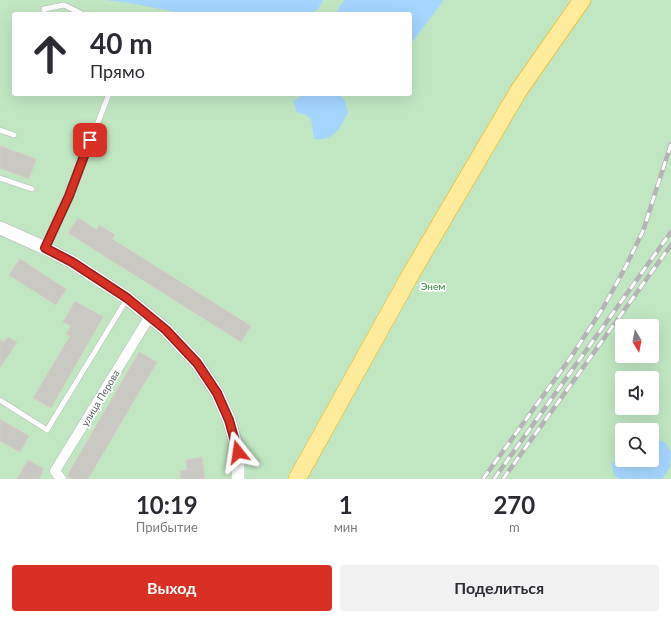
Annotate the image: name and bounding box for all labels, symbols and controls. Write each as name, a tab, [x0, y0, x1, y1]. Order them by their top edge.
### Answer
text: 40 m	[90, 26, 153, 60]
icon: ahead	[24, 28, 76, 80]
text: Прямо	[90, 60, 145, 82]
pin	[73, 123, 107, 157]
icon: arrive	[79, 129, 101, 151]
park label: Энем	[421, 280, 445, 292]
north arrow	[615, 319, 659, 363]
map controls	[615, 319, 659, 467]
street label: улица Перова	[78, 368, 122, 428]
button: sound	[615, 371, 659, 415]
button: search	[615, 423, 659, 467]
position arrow	[217, 431, 259, 473]
text: 10:19	[136, 490, 198, 519]
text: 1	[339, 490, 353, 519]
text: 270	[493, 490, 535, 519]
text: Прибытие	[136, 519, 198, 535]
text: мин	[334, 519, 358, 535]
text: m	[509, 519, 520, 535]
button: Выход	[12, 565, 332, 611]
button: Поделиться	[340, 565, 659, 611]

